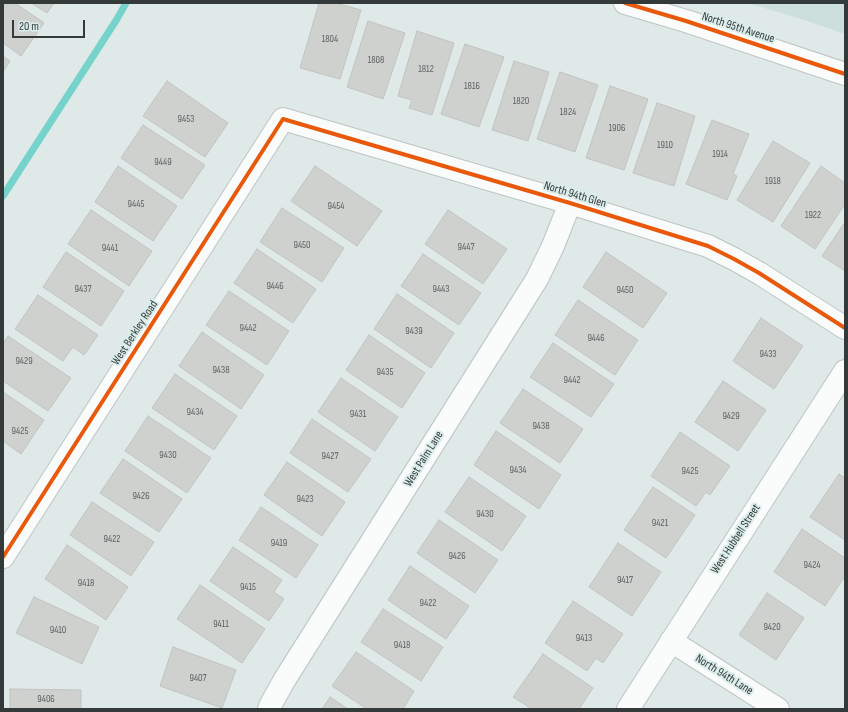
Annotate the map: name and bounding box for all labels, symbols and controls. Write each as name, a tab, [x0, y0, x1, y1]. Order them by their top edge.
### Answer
street label: North 95th Avenue	[700, 9, 776, 47]
scale bar	[14, 12, 87, 38]
text: 20 m	[19, 19, 39, 34]
house number: 1804	[322, 33, 338, 45]
house number: 1808	[368, 54, 384, 66]
house number: 1812	[418, 63, 434, 75]
house number: 1816	[464, 80, 480, 92]
house number: 1820	[513, 95, 529, 107]
house number: 1824	[560, 106, 576, 118]
house number: 9453	[178, 113, 194, 125]
house number: 1906	[609, 122, 625, 134]
house number: 1910	[657, 139, 673, 151]
house number: 1914	[712, 148, 728, 160]
house number: 9449	[154, 156, 172, 168]
house number: 1918	[765, 175, 781, 187]
street label: North 94th Glen	[542, 179, 608, 211]
house number: 9445	[128, 198, 144, 210]
house number: 9454	[328, 200, 344, 212]
house number: 1922	[805, 209, 821, 221]
house number: 9450	[293, 239, 311, 251]
house number: 9447	[458, 241, 474, 253]
house number: 9441	[102, 242, 118, 254]
house number: 9446	[266, 280, 284, 292]
house number: 9437	[75, 283, 91, 295]
house number: 9443	[432, 283, 450, 295]
house number: 9450	[616, 284, 634, 296]
street label: West Berkley Road	[109, 298, 161, 368]
house number: 9442	[240, 322, 256, 334]
house number: 9439	[405, 325, 423, 337]
house number: 9446	[587, 332, 605, 344]
house number: 9433	[759, 348, 777, 360]
house number: 9429	[15, 355, 33, 367]
house number: 9438	[212, 364, 230, 376]
house number: 9435	[377, 366, 393, 378]
house number: 9442	[564, 374, 580, 386]
house number: 9434	[186, 406, 204, 418]
house number: 9431	[350, 408, 366, 420]
house number: 9429	[722, 410, 740, 422]
house number: 9438	[532, 420, 550, 432]
house number: 9425	[12, 425, 28, 437]
street label: West Palm Lane	[401, 429, 447, 489]
house number: 9430	[159, 449, 177, 461]
house number: 9427	[322, 450, 338, 462]
house number: 9434	[509, 464, 527, 476]
house number: 9425	[682, 465, 698, 477]
house number: 9426	[132, 490, 150, 502]
house number: 9423	[297, 493, 313, 505]
street label: West Hubbell Street	[708, 502, 764, 576]
house number: 9430	[476, 508, 494, 520]
house number: 9421	[652, 517, 668, 529]
house number: 9422	[104, 533, 120, 545]
house number: 9419	[271, 537, 287, 549]
house number: 9426	[448, 550, 466, 562]
house number: 9424	[804, 559, 820, 571]
house number: 9417	[617, 574, 633, 586]
house number: 9418	[78, 577, 94, 589]
house number: 9415	[240, 581, 256, 593]
house number: 9422	[420, 597, 436, 609]
house number: 9411	[213, 618, 229, 630]
house number: 9420	[763, 621, 781, 633]
house number: 9410	[50, 624, 66, 636]
house number: 9413	[576, 632, 592, 644]
house number: 9418	[394, 639, 410, 651]
street label: North 94th Lane	[692, 652, 756, 698]
house number: 9407	[189, 672, 207, 684]
house number: 9406	[37, 693, 55, 705]

